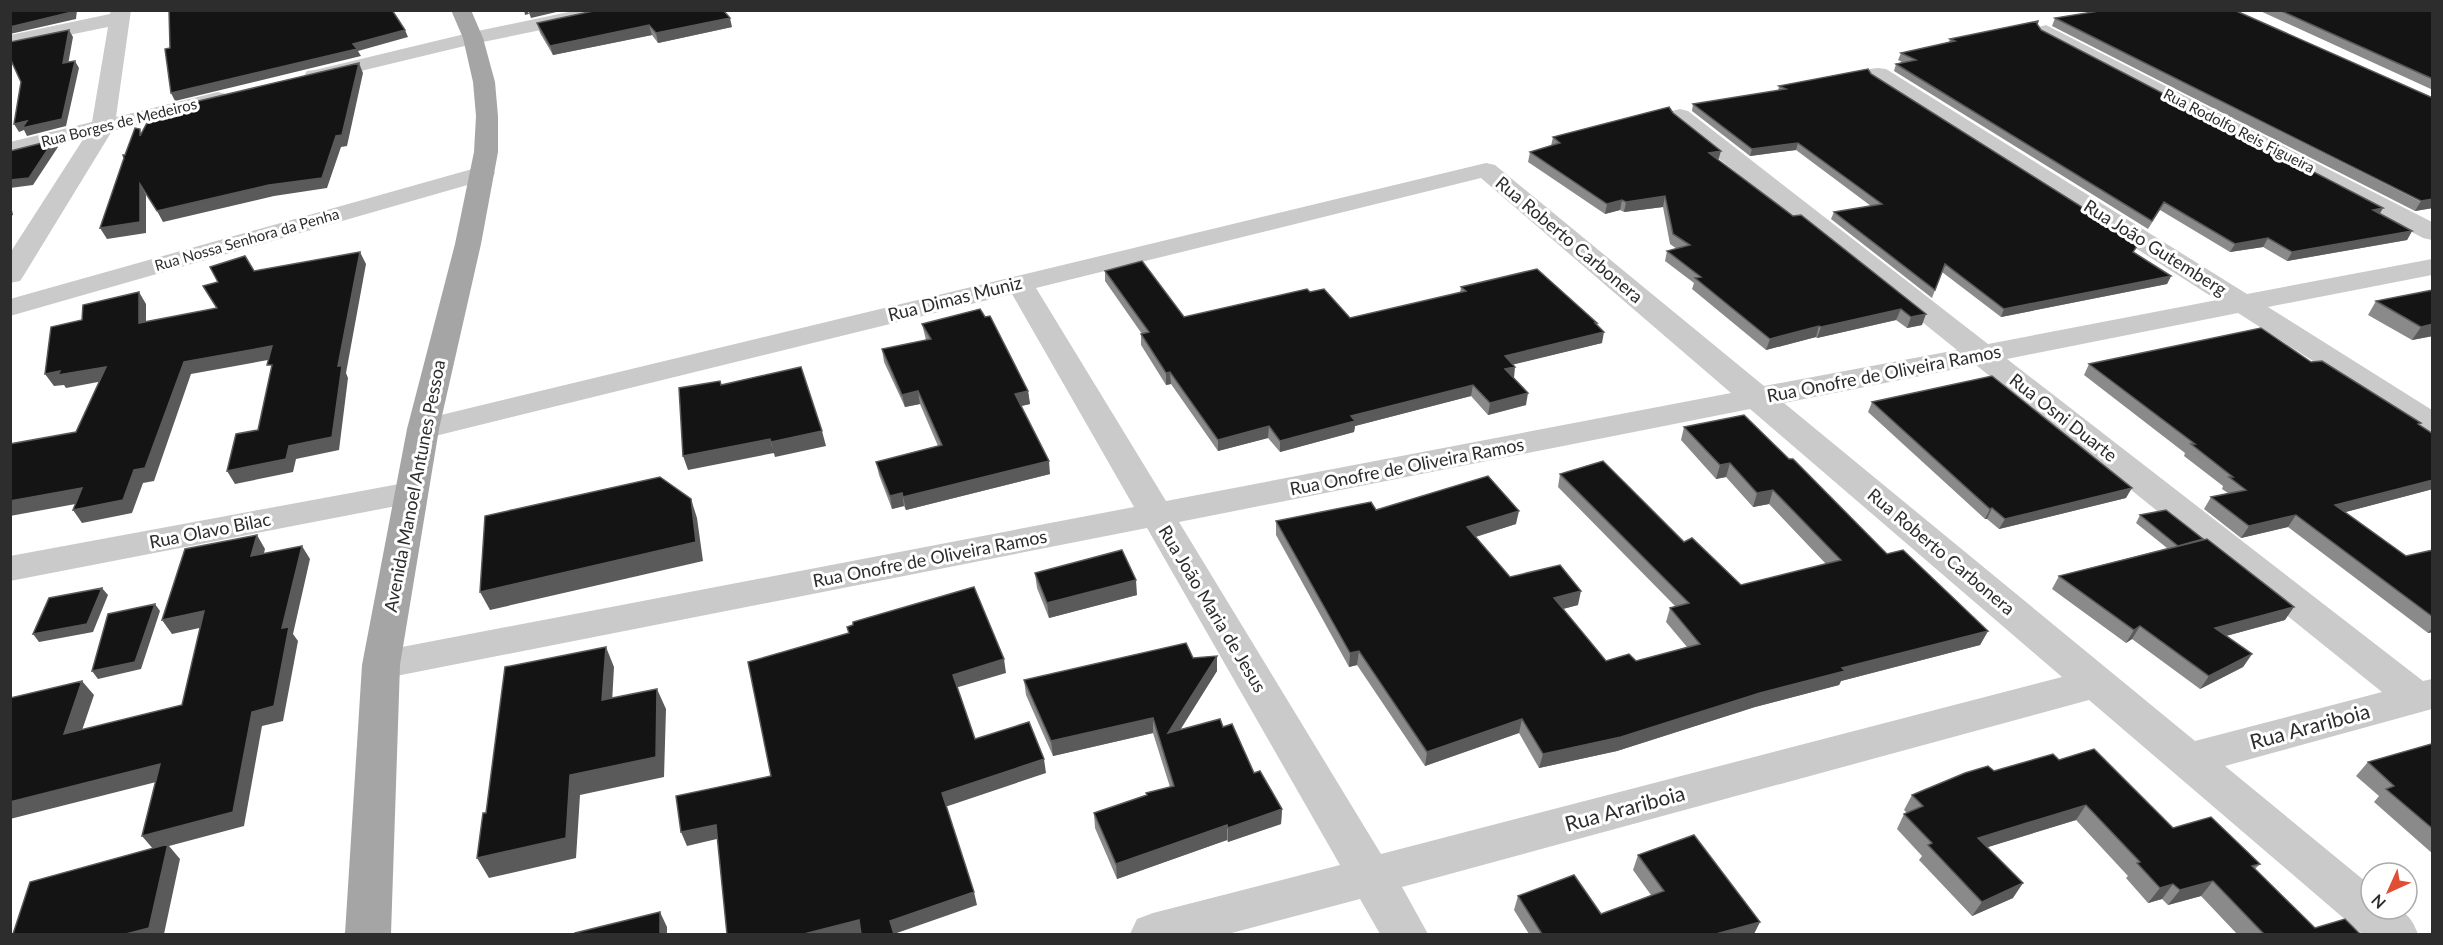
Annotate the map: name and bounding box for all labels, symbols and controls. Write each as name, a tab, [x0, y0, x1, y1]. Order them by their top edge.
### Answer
street label: Rua Rodolfo Reis Figueira	[2161, 84, 2318, 176]
street label: Rua Borges de Medeiros	[39, 94, 199, 150]
street label: Rua Roberto Carbonera	[1492, 171, 1648, 307]
street label: Rua João Gutemberg	[2080, 194, 2231, 300]
street label: Rua Nossa Senhora da Penha	[152, 204, 341, 274]
street label: Rua Dimas Muniz	[885, 271, 1024, 325]
street label: Rua Onofre de Oliveira Ramos	[1765, 339, 2003, 407]
street label: Avenida Manoel Antunes Pessoa	[379, 358, 449, 614]
street label: Rua Osni Duarte	[2005, 368, 2122, 466]
street label: Rua Onofre de Oliveira Ramos	[1288, 432, 1526, 500]
street label: Rua Roberto Carbonera	[1864, 483, 2020, 619]
street label: Rua Olavo Bilac	[147, 507, 273, 553]
street label: Rua João Maria de Jesus	[1154, 521, 1272, 696]
street label: Rua Onofre de Oliveira Ramos	[811, 524, 1049, 592]
street label: Rua Arariboia	[2247, 697, 2372, 754]
street label: Rua Arariboia	[1562, 779, 1687, 836]
north arrow	[2359, 861, 2419, 921]
text: N	[2367, 891, 2389, 913]

